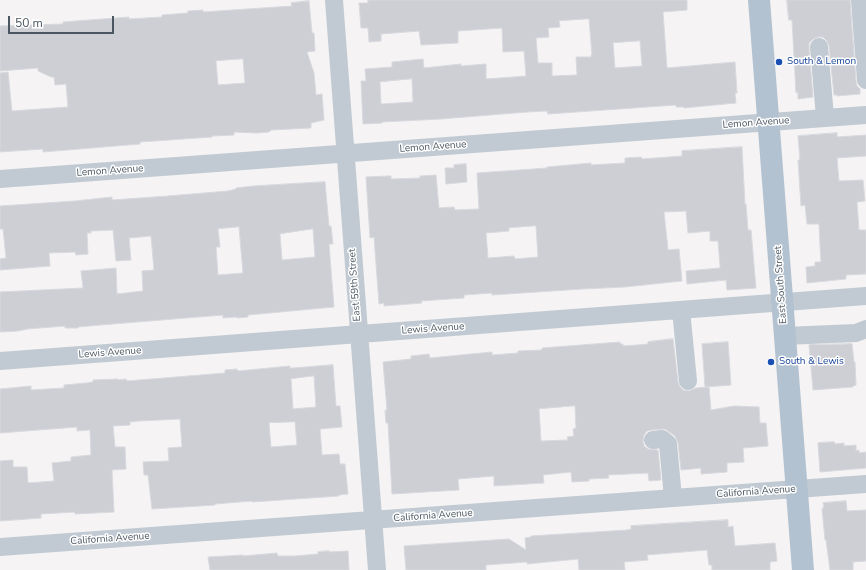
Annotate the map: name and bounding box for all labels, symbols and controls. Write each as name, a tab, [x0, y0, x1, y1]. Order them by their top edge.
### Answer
scale bar	[10, 8, 116, 34]
text: 50 m	[15, 15, 43, 31]
place label: South & Lemon	[787, 56, 856, 68]
marker: South & Lemon	[774, 57, 784, 67]
street label: Lemon Avenue	[722, 115, 790, 131]
street label: Lemon Avenue	[399, 139, 467, 155]
street label: Lemon Avenue	[76, 163, 144, 179]
street label: East South Street	[772, 246, 790, 324]
street label: East 59th Street	[346, 248, 364, 322]
street label: Lewis Avenue	[401, 321, 465, 337]
street label: Lewis Avenue	[78, 345, 142, 361]
place label: South & Lewis	[779, 356, 844, 368]
marker: South & Lewis	[766, 357, 776, 367]
street label: California Avenue	[716, 483, 796, 501]
street label: California Avenue	[393, 507, 473, 525]
street label: California Avenue	[70, 530, 150, 548]

